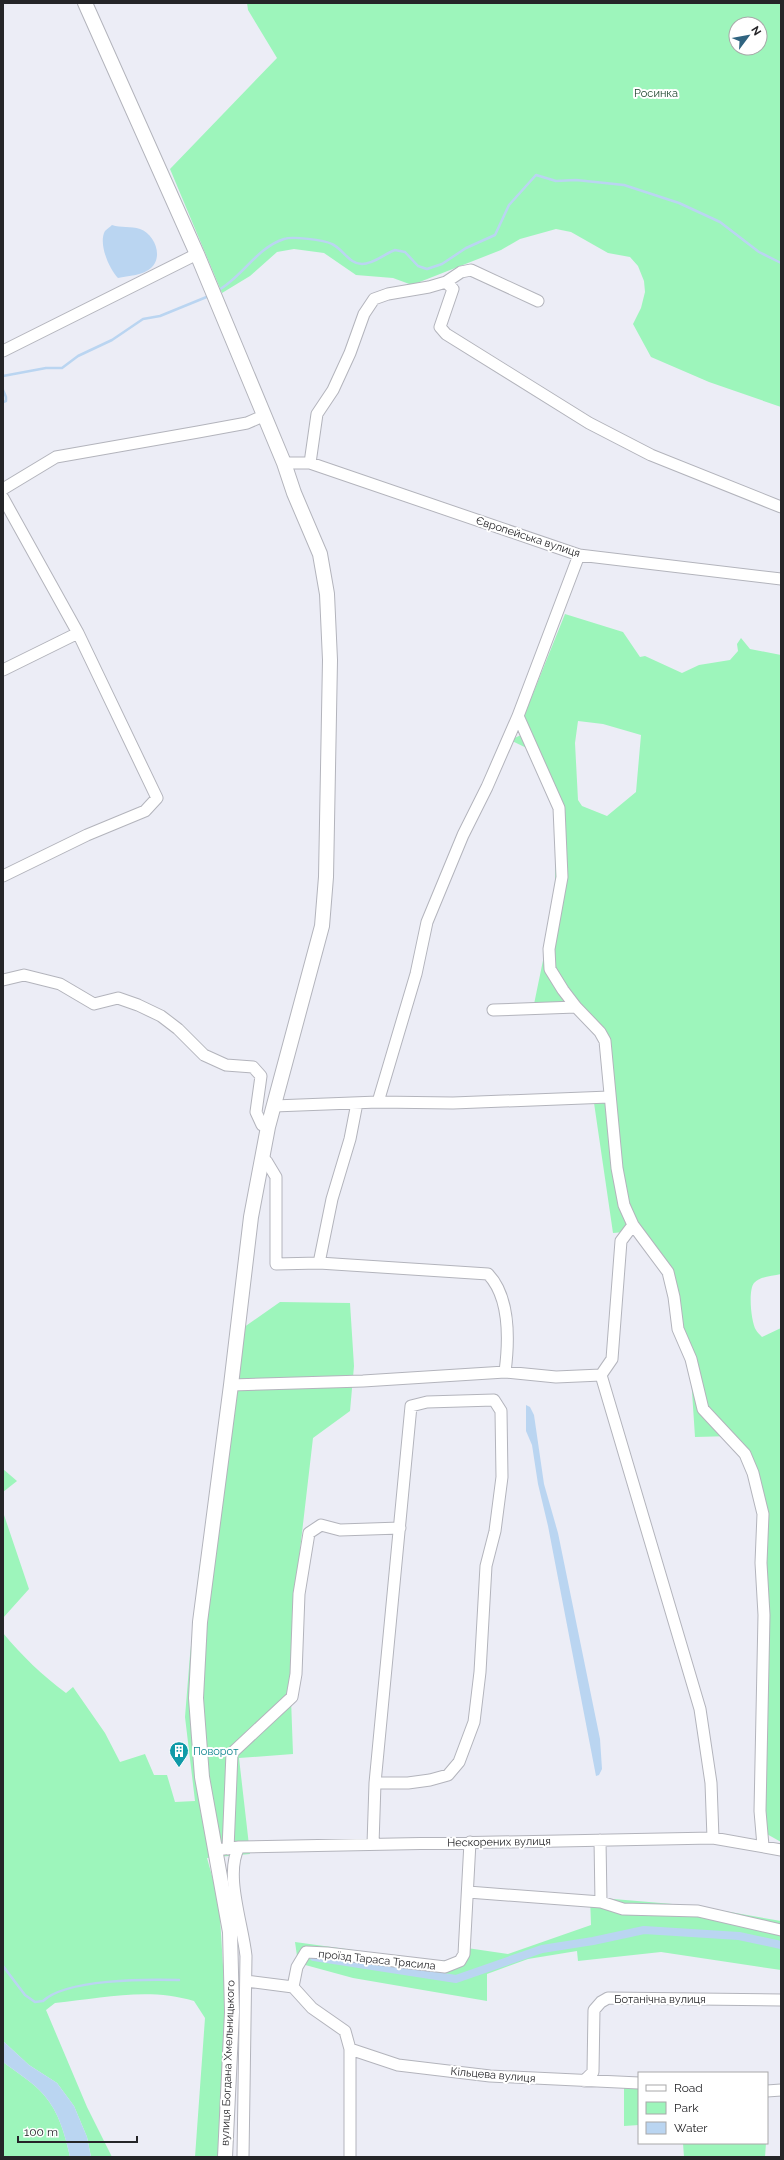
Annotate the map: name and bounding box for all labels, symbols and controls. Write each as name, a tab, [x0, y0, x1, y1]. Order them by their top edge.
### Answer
north arrow	[728, 16, 768, 56]
text: N	[748, 24, 764, 38]
park label: Росинка	[634, 87, 678, 100]
street label: Європейська вулиця	[474, 514, 582, 560]
building icon: Поворот	[168, 1740, 190, 1768]
place label: Поворот	[193, 1745, 239, 1758]
street label: Нескорених вулиця	[447, 1835, 551, 1849]
street label: проїзд Тараса Трясила	[318, 1947, 436, 1973]
street label: вулиця Богдана Хмельницького	[219, 1980, 237, 2146]
street label: Ботанічна вулиця	[614, 1993, 706, 2006]
street label: Кільцева вулиця	[450, 2065, 536, 2085]
legend	[638, 2072, 768, 2144]
text: Road	[674, 2081, 703, 2095]
text: Park	[674, 2101, 699, 2115]
scale bar	[18, 2118, 137, 2144]
text: Water	[674, 2121, 708, 2135]
text: 100 m	[24, 2125, 58, 2139]

